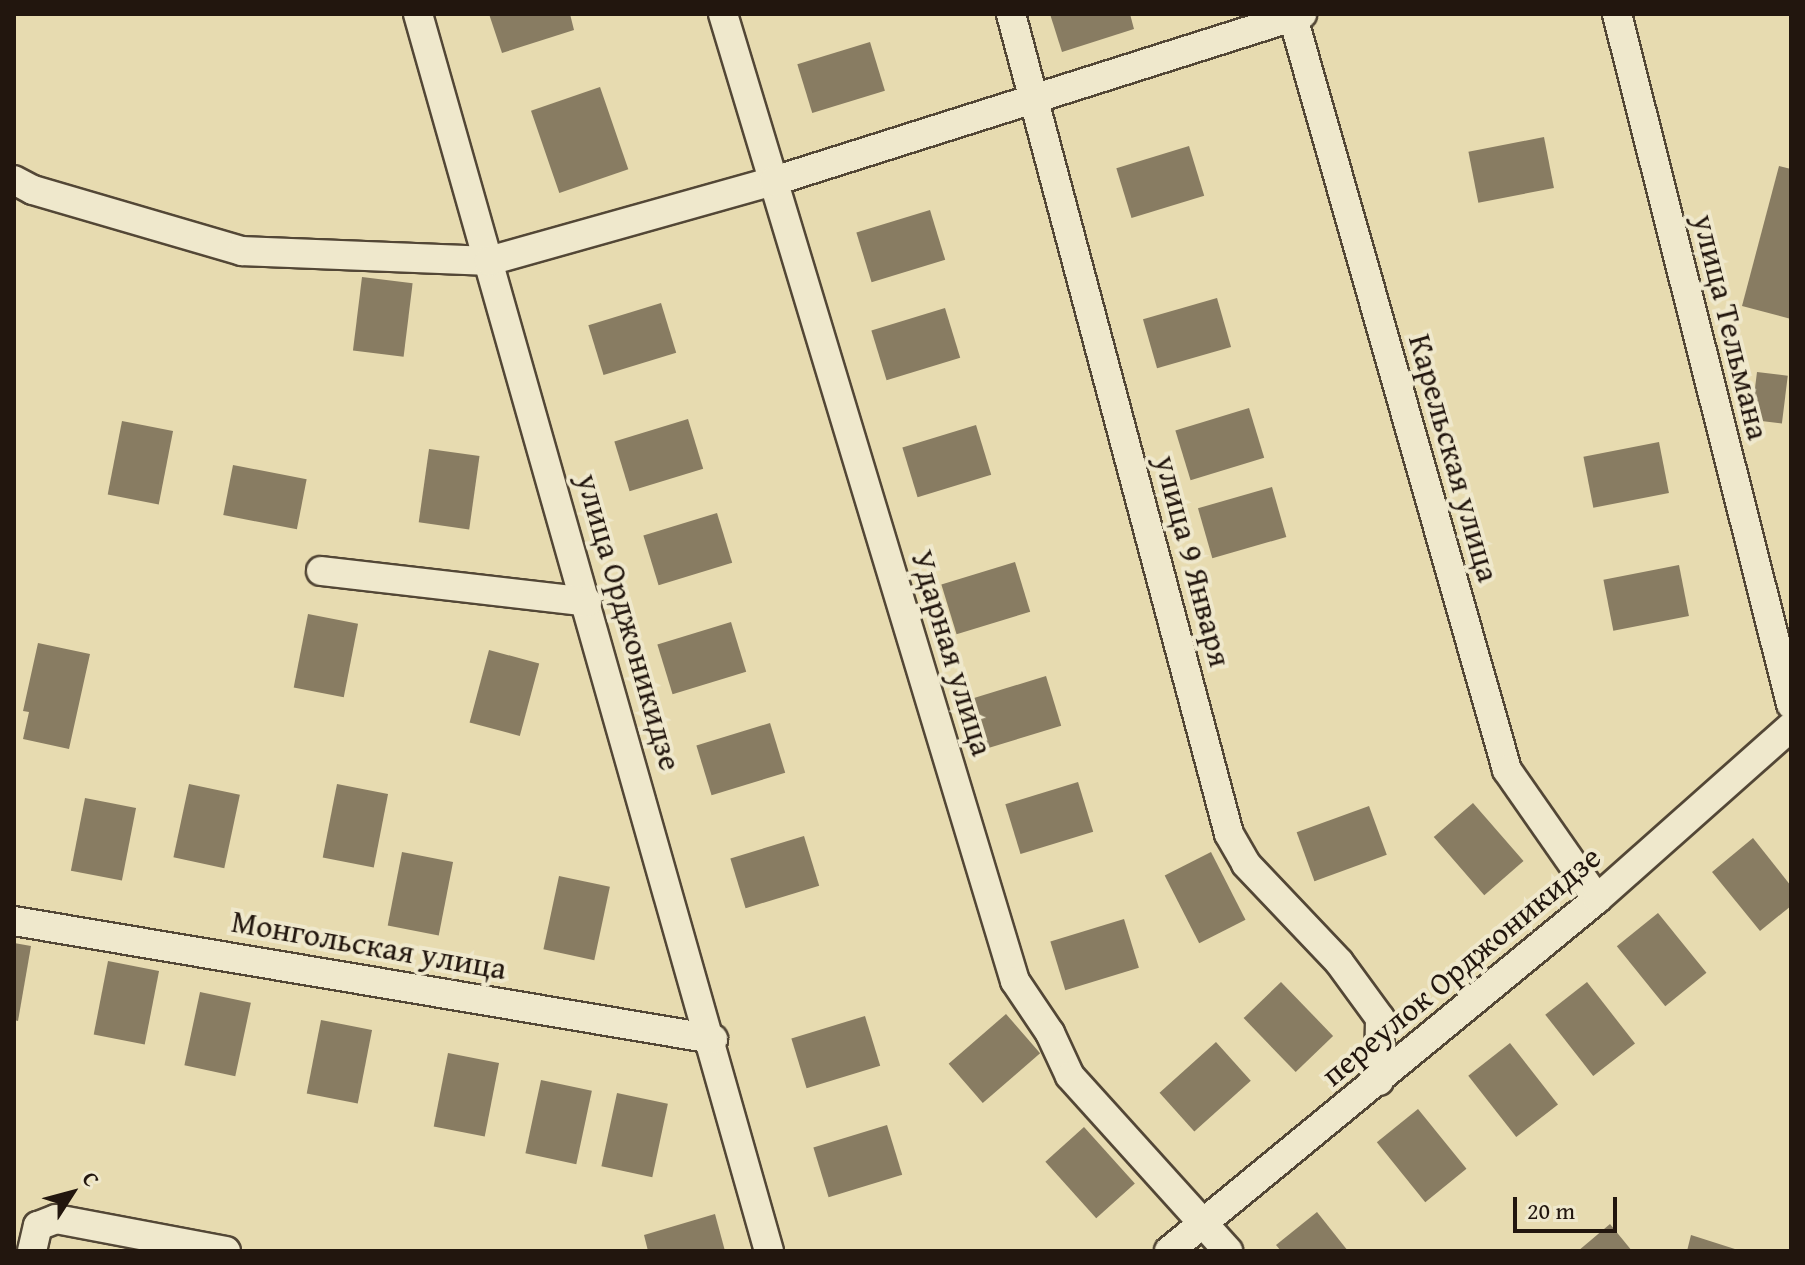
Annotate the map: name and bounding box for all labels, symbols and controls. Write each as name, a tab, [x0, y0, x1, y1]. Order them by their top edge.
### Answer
street label: улица Тельмана	[1684, 210, 1778, 444]
street label: Карельская улица	[1400, 330, 1508, 586]
street label: улица 9 Января	[1146, 451, 1240, 671]
street label: улица Орджоникидзе	[568, 469, 690, 775]
street label: Ударная улица	[903, 546, 1001, 760]
street label: переулок Орджоникидзе	[1313, 838, 1609, 1094]
street label: Монгольская улица	[229, 902, 509, 988]
north arrow	[32, 1153, 112, 1233]
text: С	[75, 1164, 108, 1193]
scale bar	[1517, 1181, 1621, 1231]
text: 20 m	[1527, 1193, 1575, 1228]

